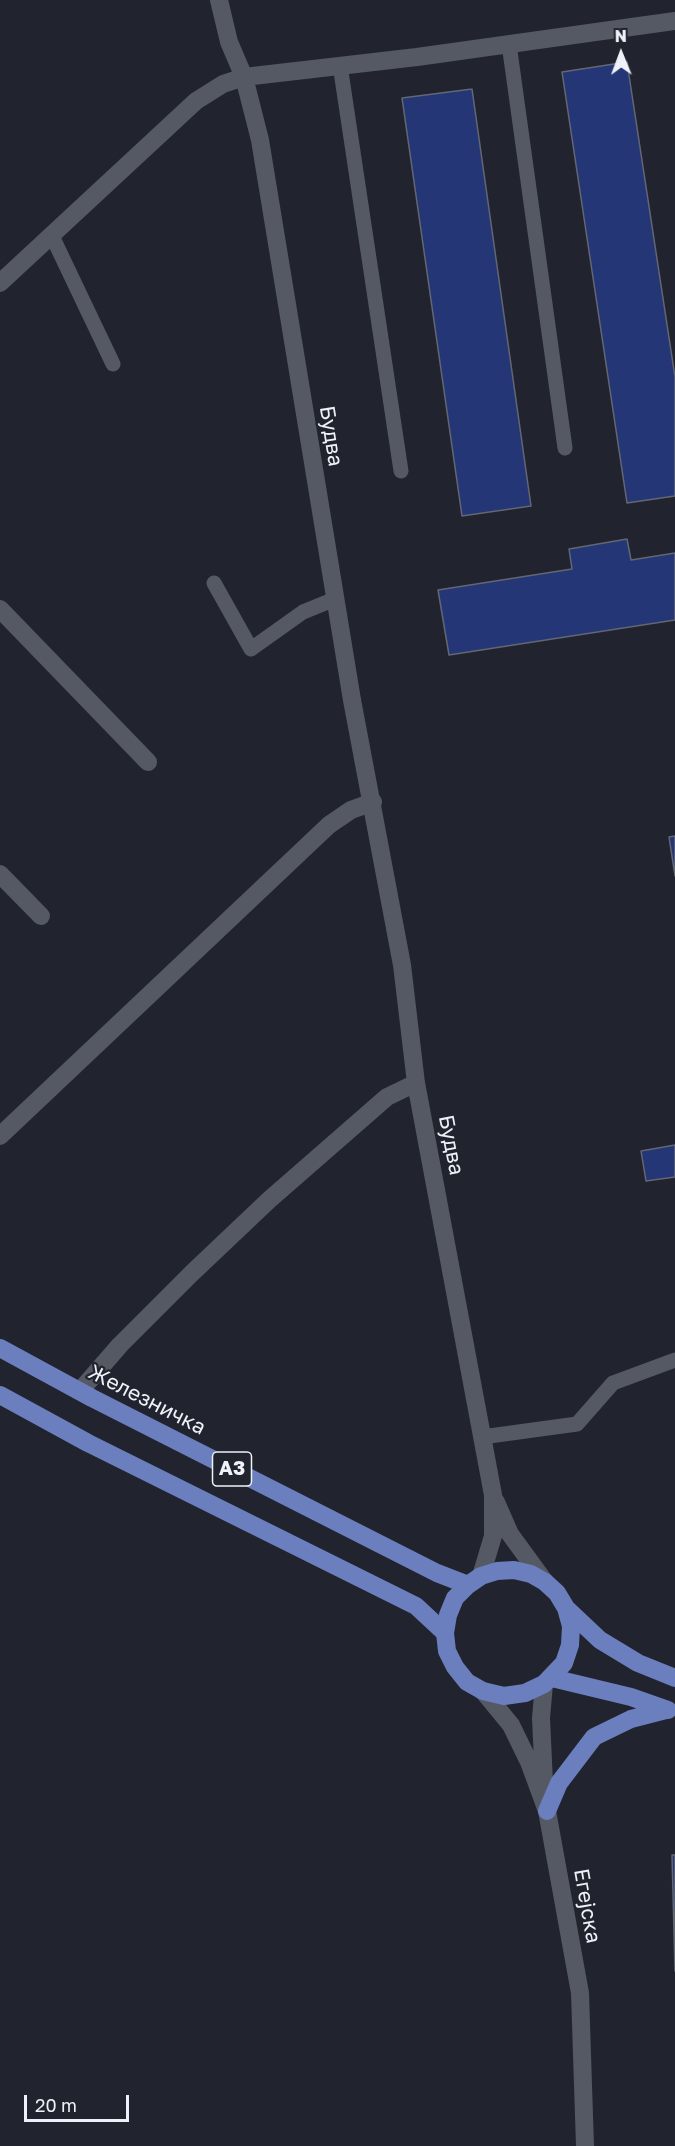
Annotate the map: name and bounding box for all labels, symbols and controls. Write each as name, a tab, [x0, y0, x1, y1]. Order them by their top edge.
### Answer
north arrow	[591, 24, 651, 84]
text: N	[614, 26, 627, 46]
street label: Будва	[314, 404, 348, 468]
street label: Будва	[433, 1113, 469, 1177]
street label: Железничка	[84, 1360, 210, 1440]
road number: A3	[212, 1452, 252, 1486]
street label: Егејска	[568, 1867, 606, 1945]
scale bar	[27, 2083, 132, 2121]
text: 20 m	[35, 2094, 77, 2116]

